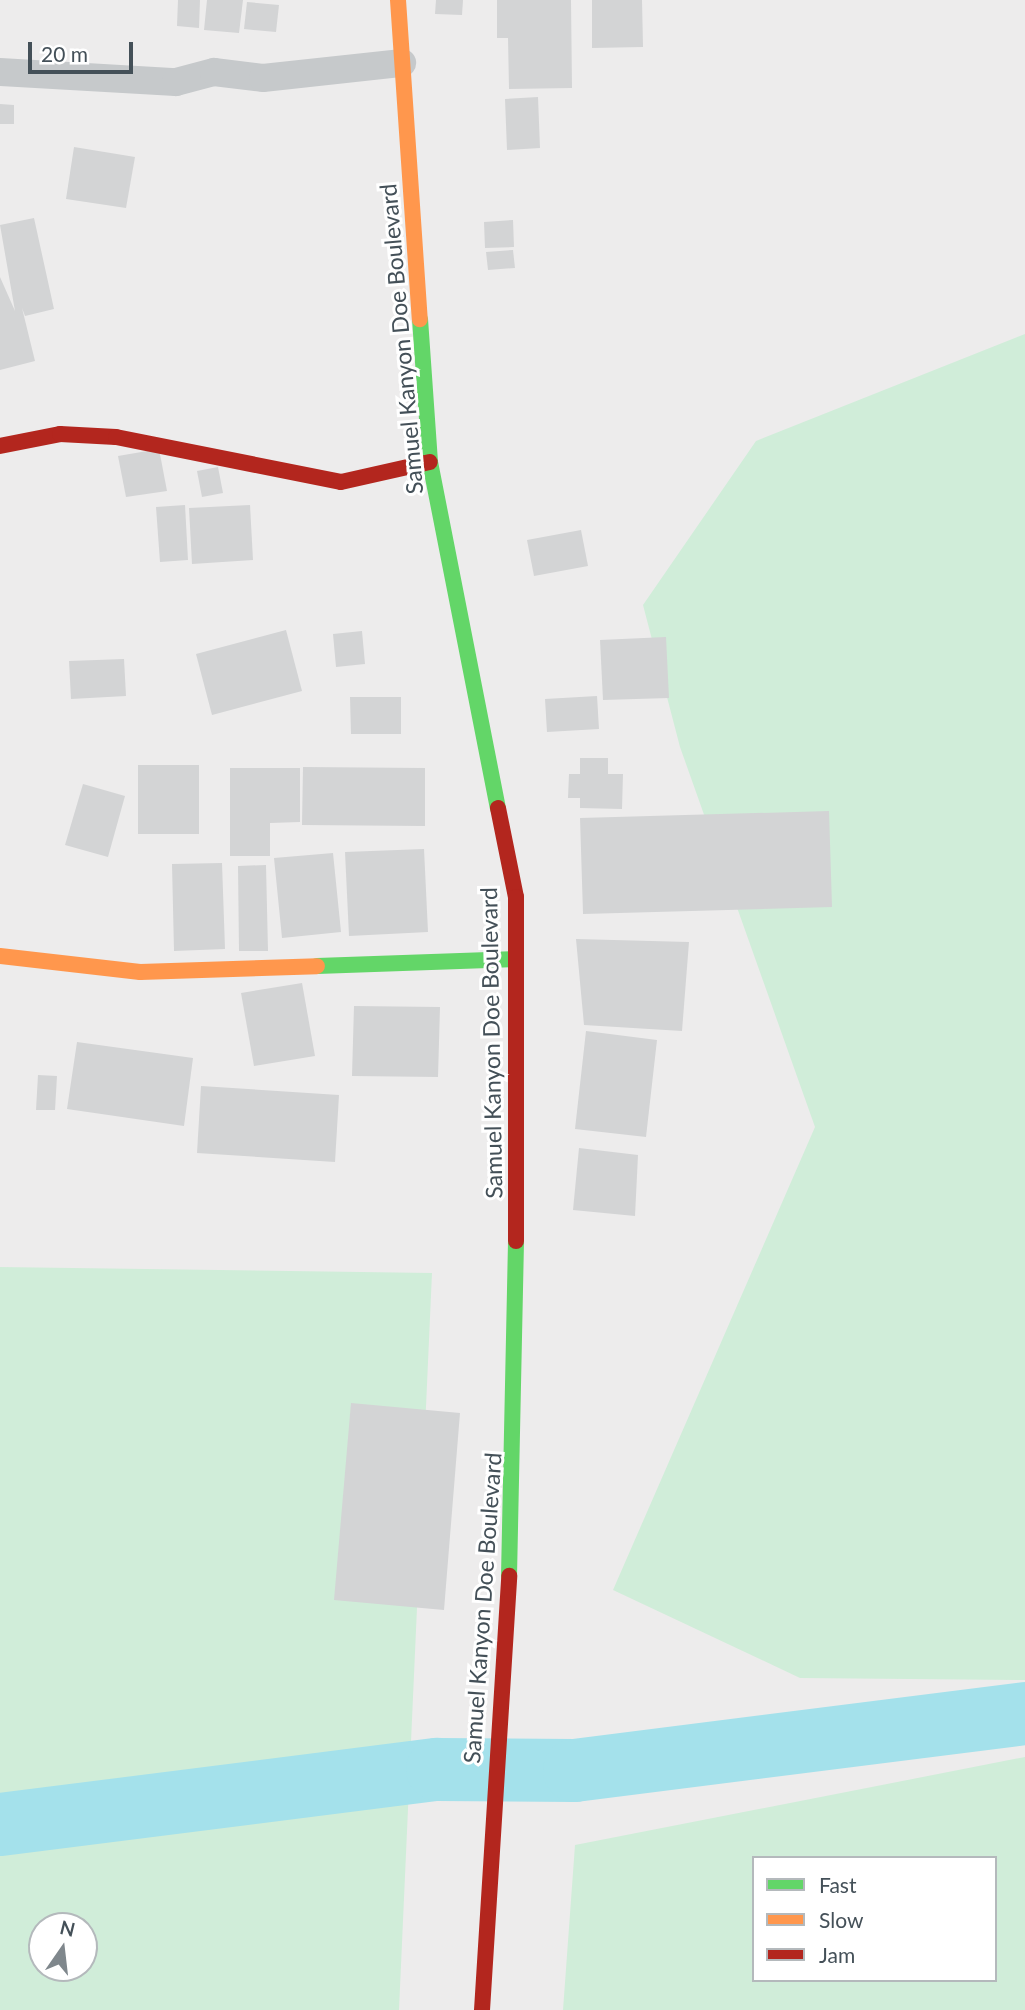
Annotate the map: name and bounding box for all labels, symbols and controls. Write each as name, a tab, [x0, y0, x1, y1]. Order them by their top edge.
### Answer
scale bar	[32, 28, 136, 72]
text: 20 m	[41, 41, 88, 66]
street label: Samuel Kanyon Doe Boulevard	[374, 183, 428, 495]
street label: Samuel Kanyon Doe Boulevard	[474, 887, 508, 1199]
street label: Samuel Kanyon Doe Boulevard	[457, 1452, 507, 1764]
legend	[752, 1856, 997, 1982]
text: Fast	[819, 1872, 856, 1897]
text: Slow	[819, 1907, 863, 1932]
north arrow	[28, 1912, 98, 1982]
text: N	[58, 1915, 78, 1941]
text: Jam	[819, 1942, 855, 1967]

